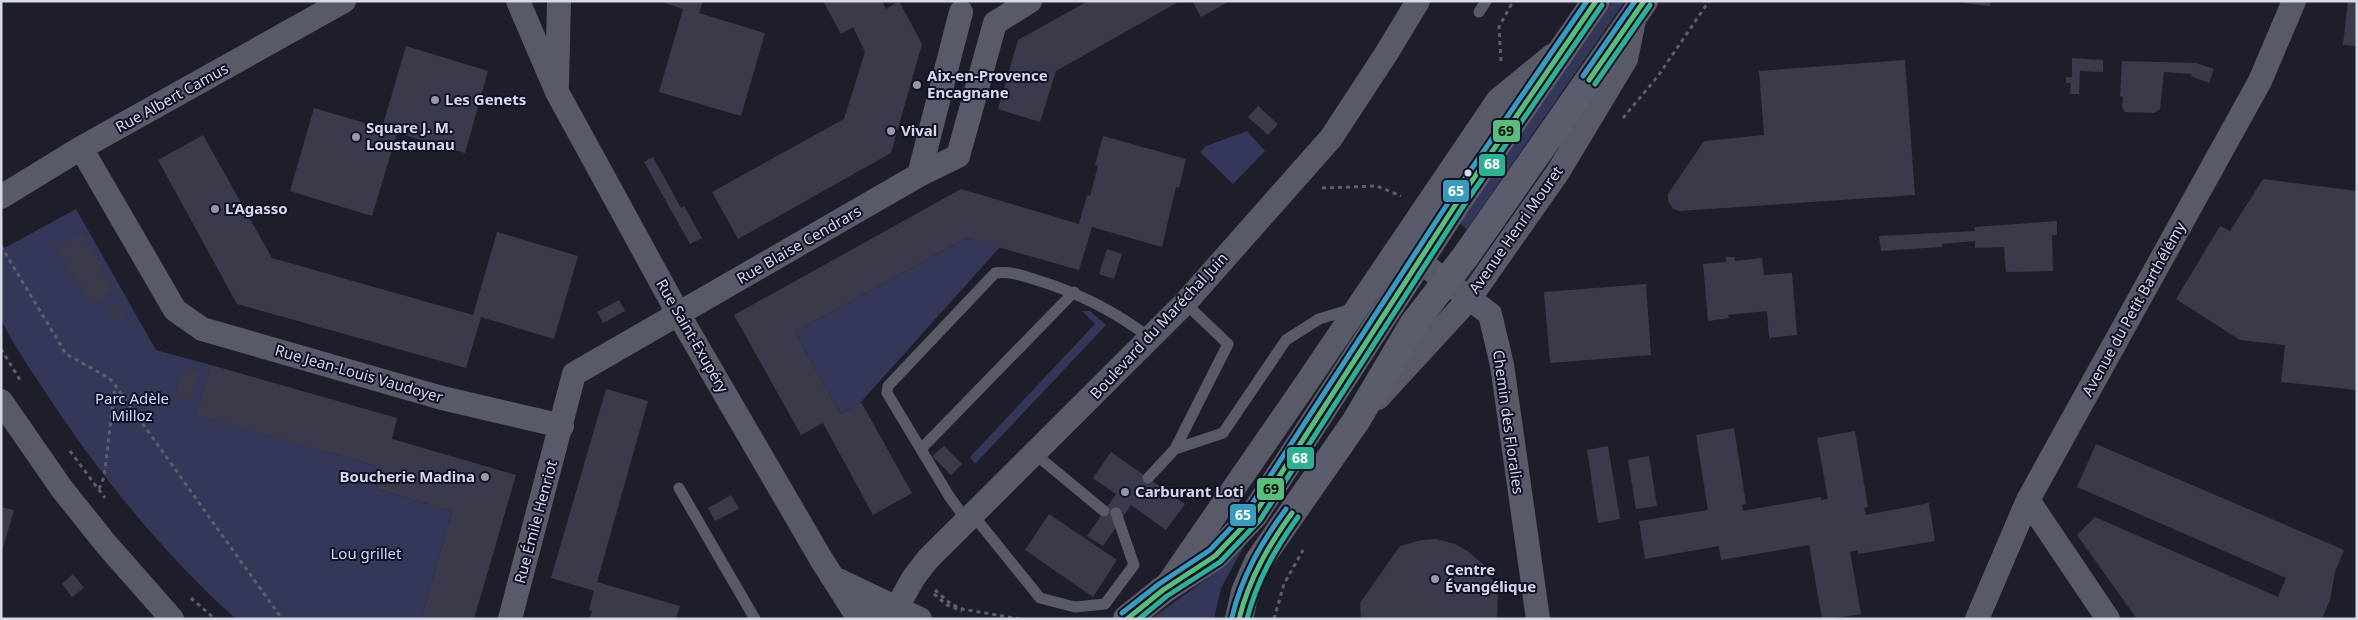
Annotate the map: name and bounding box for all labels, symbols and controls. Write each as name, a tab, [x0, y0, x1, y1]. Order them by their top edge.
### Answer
street label: Rue Albert Camus	[112, 58, 231, 136]
place label: Aix-en-Provence Encagnane	[927, 65, 1048, 102]
marker: Aix-en-Provence Encagnane	[911, 79, 923, 91]
place label: Les Genets	[445, 89, 526, 109]
marker: Les Genets	[429, 94, 441, 106]
place label: Square J. M. Loustaunau	[366, 117, 455, 154]
line badge: 69	[1492, 119, 1521, 143]
place label: Vival	[901, 120, 937, 140]
text: 69	[1498, 121, 1514, 140]
marker: Vival	[885, 125, 897, 137]
marker: Square J. M. Loustaunau	[350, 131, 362, 143]
line badge: 68	[1478, 153, 1506, 177]
text: 68	[1484, 154, 1500, 173]
street label: Avenue Henri Mouret	[1464, 161, 1567, 297]
unlabelled marker	[1463, 168, 1473, 178]
line badge: 65	[1442, 179, 1470, 203]
text: 65	[1448, 181, 1464, 200]
place label: L’Agasso	[225, 198, 288, 218]
street label: Rue Blaise Cendrars	[733, 200, 864, 288]
marker: L’Agasso	[209, 203, 221, 215]
street label: Avenue du Petit Barthélémy	[2077, 217, 2190, 399]
street label: Boulevard du Maréchal Juin	[1085, 248, 1231, 403]
street label: Rue Saint-Exupéry	[652, 275, 734, 396]
street label: Rue Jean-Louis Vaudoyer	[273, 339, 446, 407]
street label: Chemin des Floralies	[1489, 348, 1529, 495]
park label: Parc Adèle Milloz	[95, 388, 169, 425]
line badge: 68	[1286, 446, 1315, 470]
text: 68	[1292, 448, 1308, 467]
street label: Rue Émile Henriot	[509, 457, 561, 586]
place label: Boucherie Madina	[340, 466, 475, 486]
marker: Boucherie Madina	[479, 471, 491, 483]
line badge: 69	[1256, 477, 1285, 501]
text: 69	[1263, 479, 1279, 498]
place label: Carburant Loti	[1135, 481, 1244, 501]
marker: Carburant Loti	[1119, 486, 1131, 498]
line badge: 65	[1229, 503, 1257, 527]
text: 65	[1235, 505, 1251, 524]
park label: Lou grillet	[330, 543, 402, 563]
place label: Centre Évangélique	[1445, 559, 1536, 596]
marker: Centre Évangélique	[1429, 573, 1441, 585]

